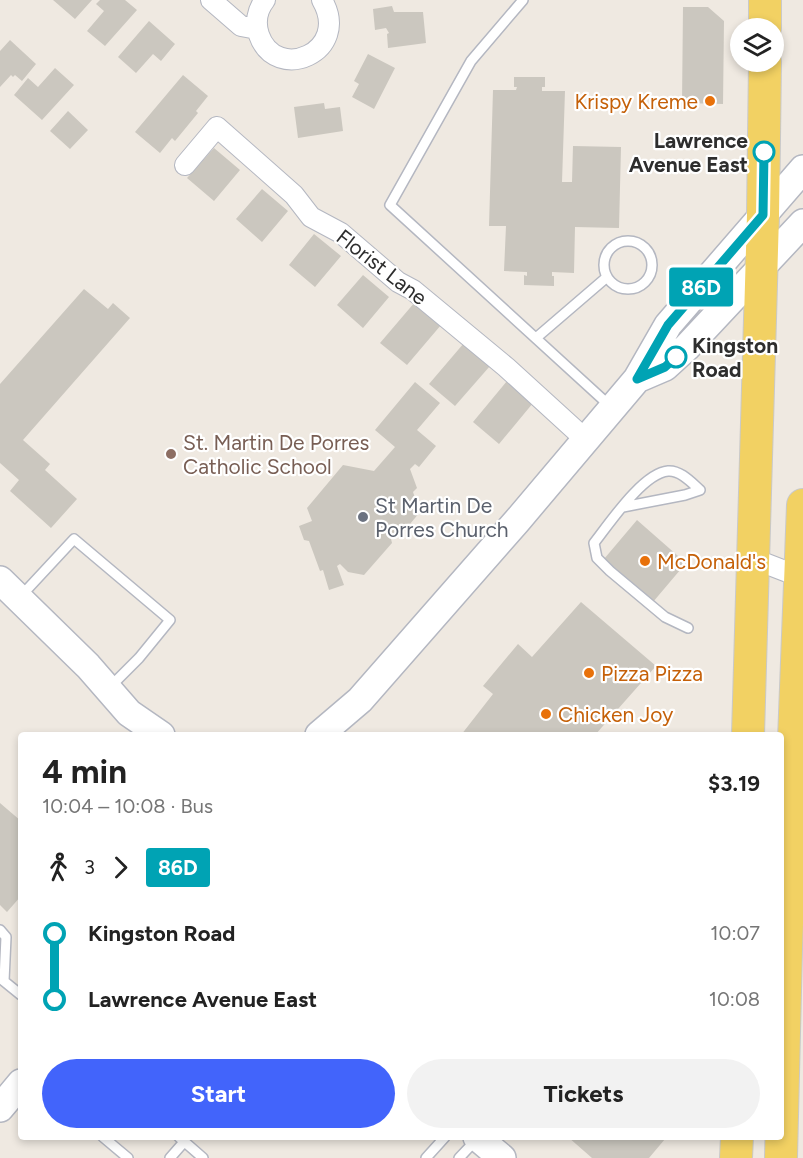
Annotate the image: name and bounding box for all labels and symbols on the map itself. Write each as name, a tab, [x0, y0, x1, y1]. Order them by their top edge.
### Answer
place label: Krispy Kreme	[574, 89, 698, 114]
marker: Krispy Kreme	[703, 94, 717, 108]
place label: Lawrence Avenue East	[629, 128, 748, 177]
marker: Lawrence Avenue East	[753, 141, 775, 163]
street label: Florist Lane	[332, 224, 432, 310]
line badge: 86D	[666, 268, 736, 306]
place label: Kingston Road	[692, 333, 778, 382]
marker: Kingston Road	[665, 346, 687, 368]
place label: St. Martin De Porres Catholic School	[183, 430, 369, 479]
marker: St. Martin De Porres Catholic School	[164, 447, 178, 461]
place label: St Martin De Porres Church	[375, 493, 509, 542]
marker: St Martin De Porres Church	[356, 510, 370, 524]
place label: McDonald's	[657, 549, 766, 574]
marker: McDonald's	[638, 554, 652, 568]
place label: Pizza Pizza	[601, 661, 703, 686]
marker: Pizza Pizza	[582, 666, 596, 680]
place label: Chicken Joy	[558, 702, 673, 727]
marker: Chicken Joy	[539, 707, 553, 721]

